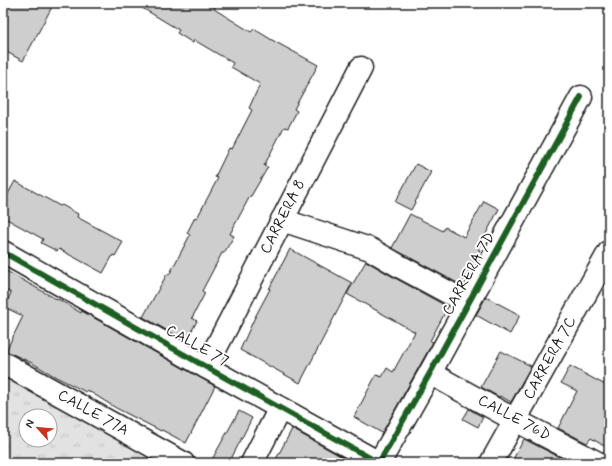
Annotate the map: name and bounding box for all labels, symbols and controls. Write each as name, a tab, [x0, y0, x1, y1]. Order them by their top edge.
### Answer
street label: CARRERA 8	[256, 176, 310, 258]
street label: CARRERA 7D	[438, 229, 500, 319]
street label: CARRERA 7C	[519, 313, 581, 403]
street label: CALLE 77	[162, 321, 232, 372]
street label: CALLE 77A	[54, 385, 132, 441]
street label: CALLE 76D	[474, 390, 554, 446]
north arrow	[18, 408, 58, 448]
text: N	[22, 417, 38, 430]

